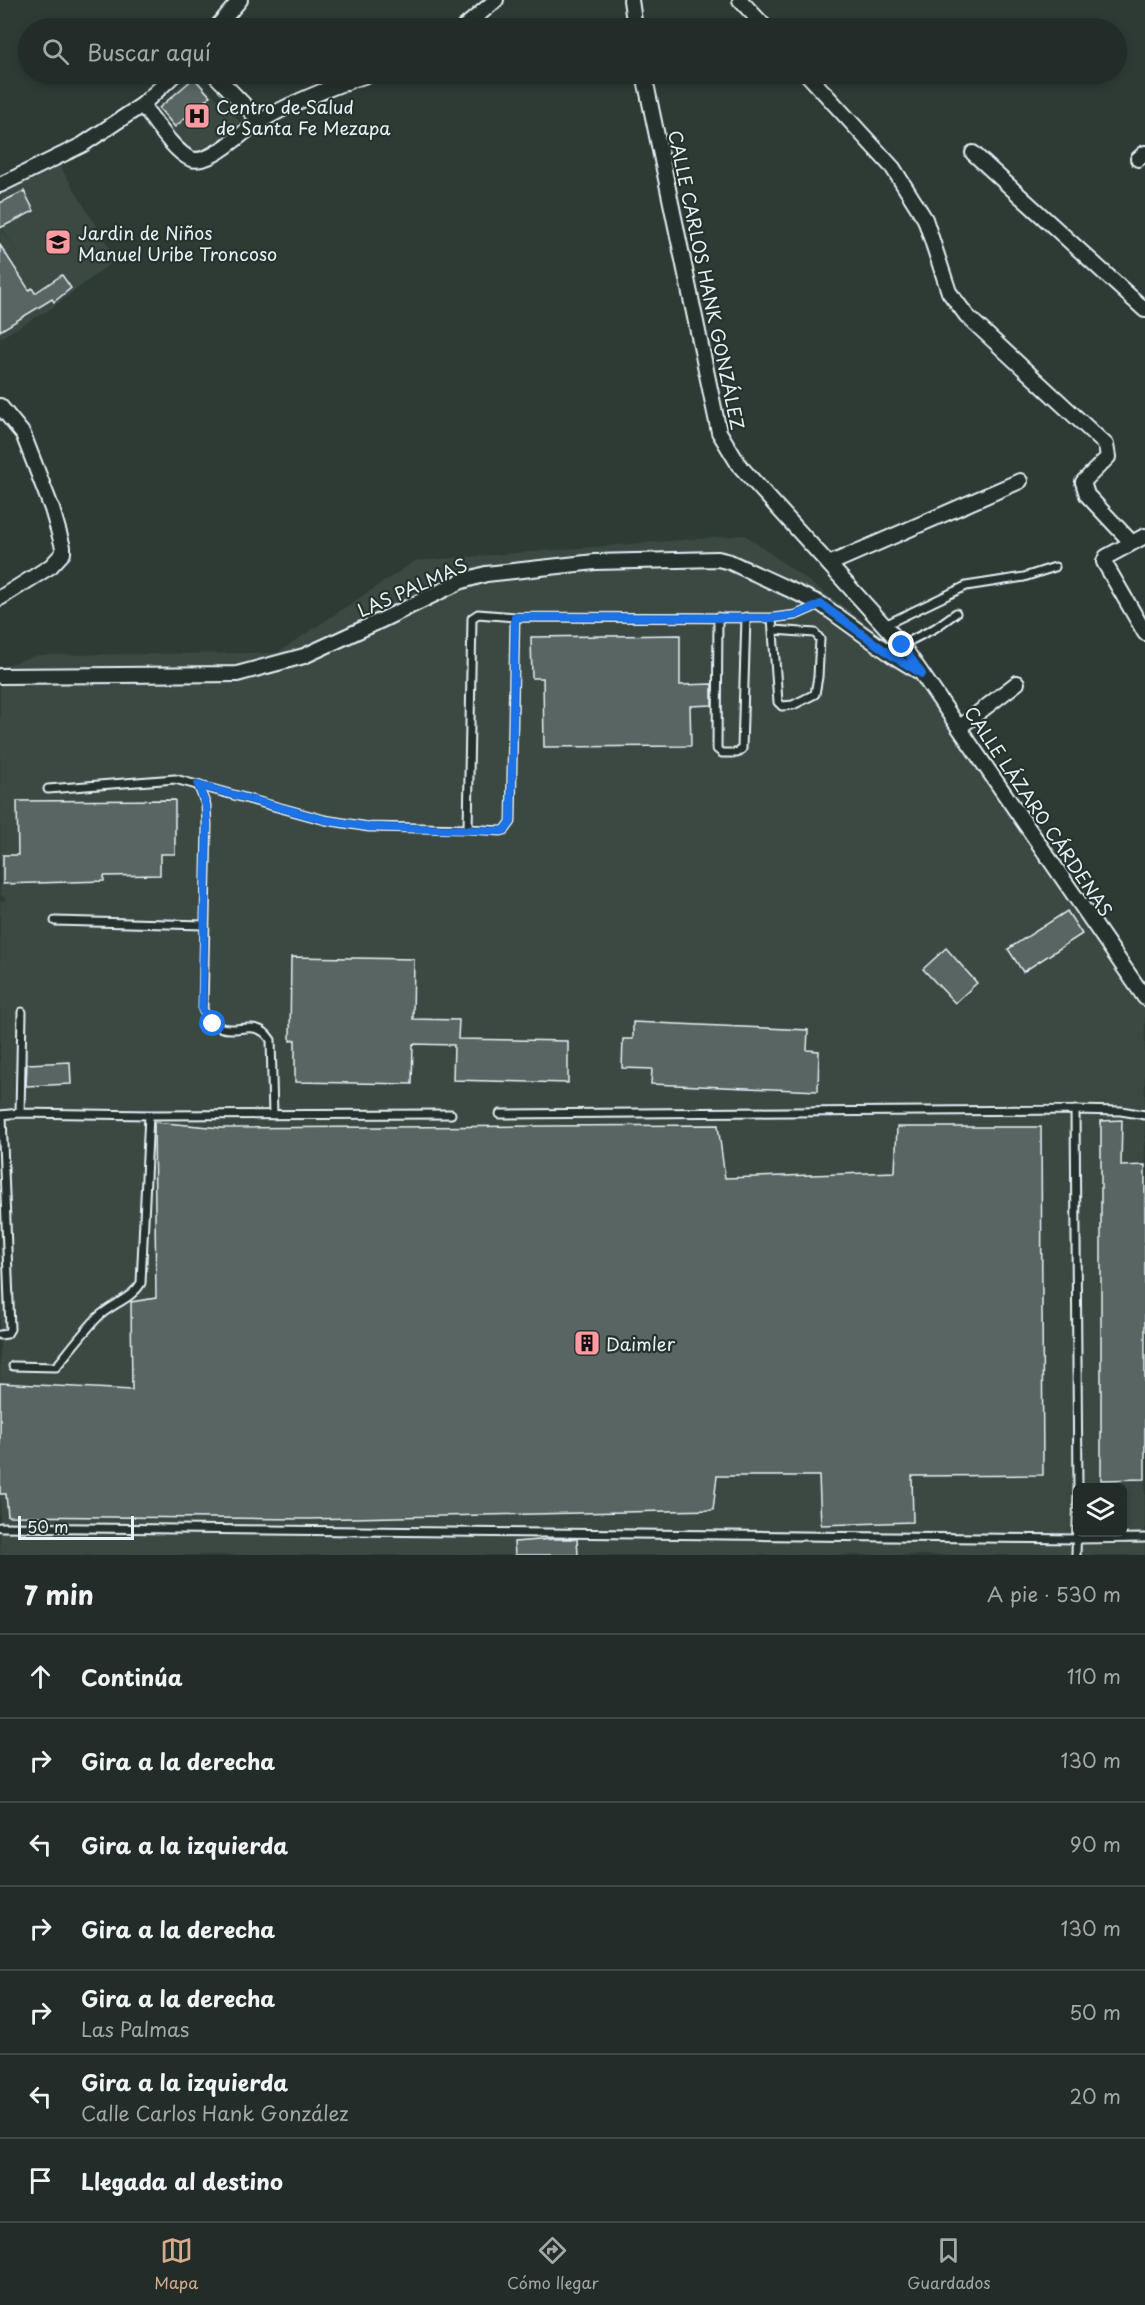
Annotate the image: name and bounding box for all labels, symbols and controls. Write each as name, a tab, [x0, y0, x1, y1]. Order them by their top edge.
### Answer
search box	[18, 18, 1127, 84]
icon: search	[39, 35, 72, 68]
text: Buscar aquí	[87, 35, 211, 68]
place label: Centro de Salud de Santa Fe Mezapa	[216, 93, 391, 141]
hospital icon: Centro de Salud de Santa Fe Mezapa	[182, 101, 212, 131]
street label: CALLE CARLOS HANK GONZÁLEZ	[662, 128, 752, 432]
place label: Jardin de Niños Manuel Uribe Troncoso	[78, 219, 277, 267]
school or university icon: Jardin de Niños Manuel Uribe Troncoso	[43, 227, 73, 257]
street label: LAS PALMAS	[353, 551, 471, 623]
route end	[888, 631, 914, 657]
street label: CALLE LÁZARO CÁRDENAS	[958, 700, 1120, 922]
route start	[199, 1010, 225, 1036]
building icon: Daimler	[572, 1328, 602, 1358]
place label: Daimler	[606, 1330, 676, 1357]
map controls	[1073, 1483, 1127, 1537]
button: layers	[1073, 1483, 1127, 1537]
scale bar	[18, 1513, 134, 1540]
text: 50 m	[27, 1514, 68, 1538]
text: 7 min	[24, 1575, 94, 1614]
text: A pie · 530 m	[987, 1579, 1121, 1609]
icon: ahead	[24, 1660, 57, 1693]
text: Continúa	[81, 1660, 183, 1693]
text: 110 m	[1067, 1661, 1121, 1691]
icon: right	[24, 1744, 57, 1777]
text: Gira a la derecha	[81, 1744, 275, 1777]
text: 130 m	[1061, 1745, 1121, 1775]
icon: left	[24, 1828, 57, 1861]
text: Gira a la izquierda	[81, 1828, 288, 1861]
text: 90 m	[1070, 1829, 1121, 1859]
icon: right	[24, 1912, 57, 1945]
text: Gira a la derecha	[81, 1912, 275, 1945]
text: 130 m	[1061, 1913, 1121, 1943]
text: Gira a la derecha	[81, 1981, 275, 2014]
icon: right	[24, 1996, 57, 2029]
text: 50 m	[1069, 1997, 1121, 2027]
text: Las Palmas	[81, 2014, 189, 2044]
text: Gira a la izquierda	[81, 2065, 288, 2098]
icon: left	[24, 2080, 57, 2113]
text: 20 m	[1069, 2081, 1121, 2111]
text: Calle Carlos Hank González	[81, 2098, 349, 2128]
icon: arrive	[24, 2164, 57, 2197]
text: Llegada al destino	[81, 2164, 283, 2197]
tab: Mapa	[154, 2234, 198, 2294]
tab: Cómo llegar	[507, 2234, 599, 2294]
tab: Guardados	[907, 2234, 991, 2294]

